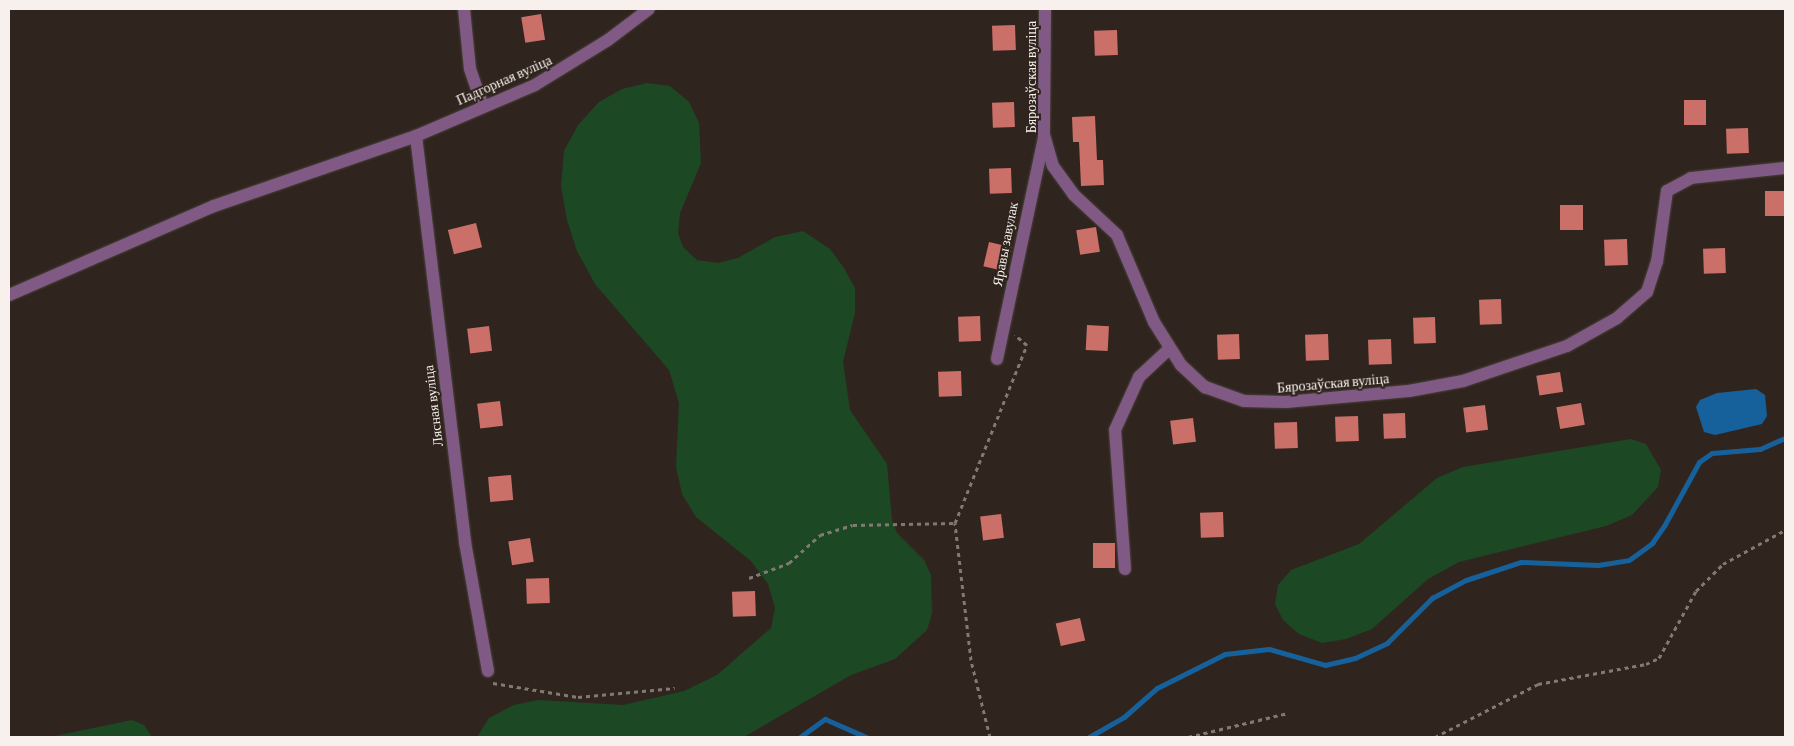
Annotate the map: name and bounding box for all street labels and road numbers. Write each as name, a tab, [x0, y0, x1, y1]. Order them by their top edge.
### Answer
street label: Бярозаўская вуліца	[1023, 21, 1039, 133]
street label: Падгорная вуліца	[454, 51, 554, 109]
street label: Яравы завулак	[989, 200, 1021, 288]
street label: Лясная вуліца	[420, 364, 446, 448]
street label: Бярозаўская вуліца	[1276, 370, 1390, 396]

